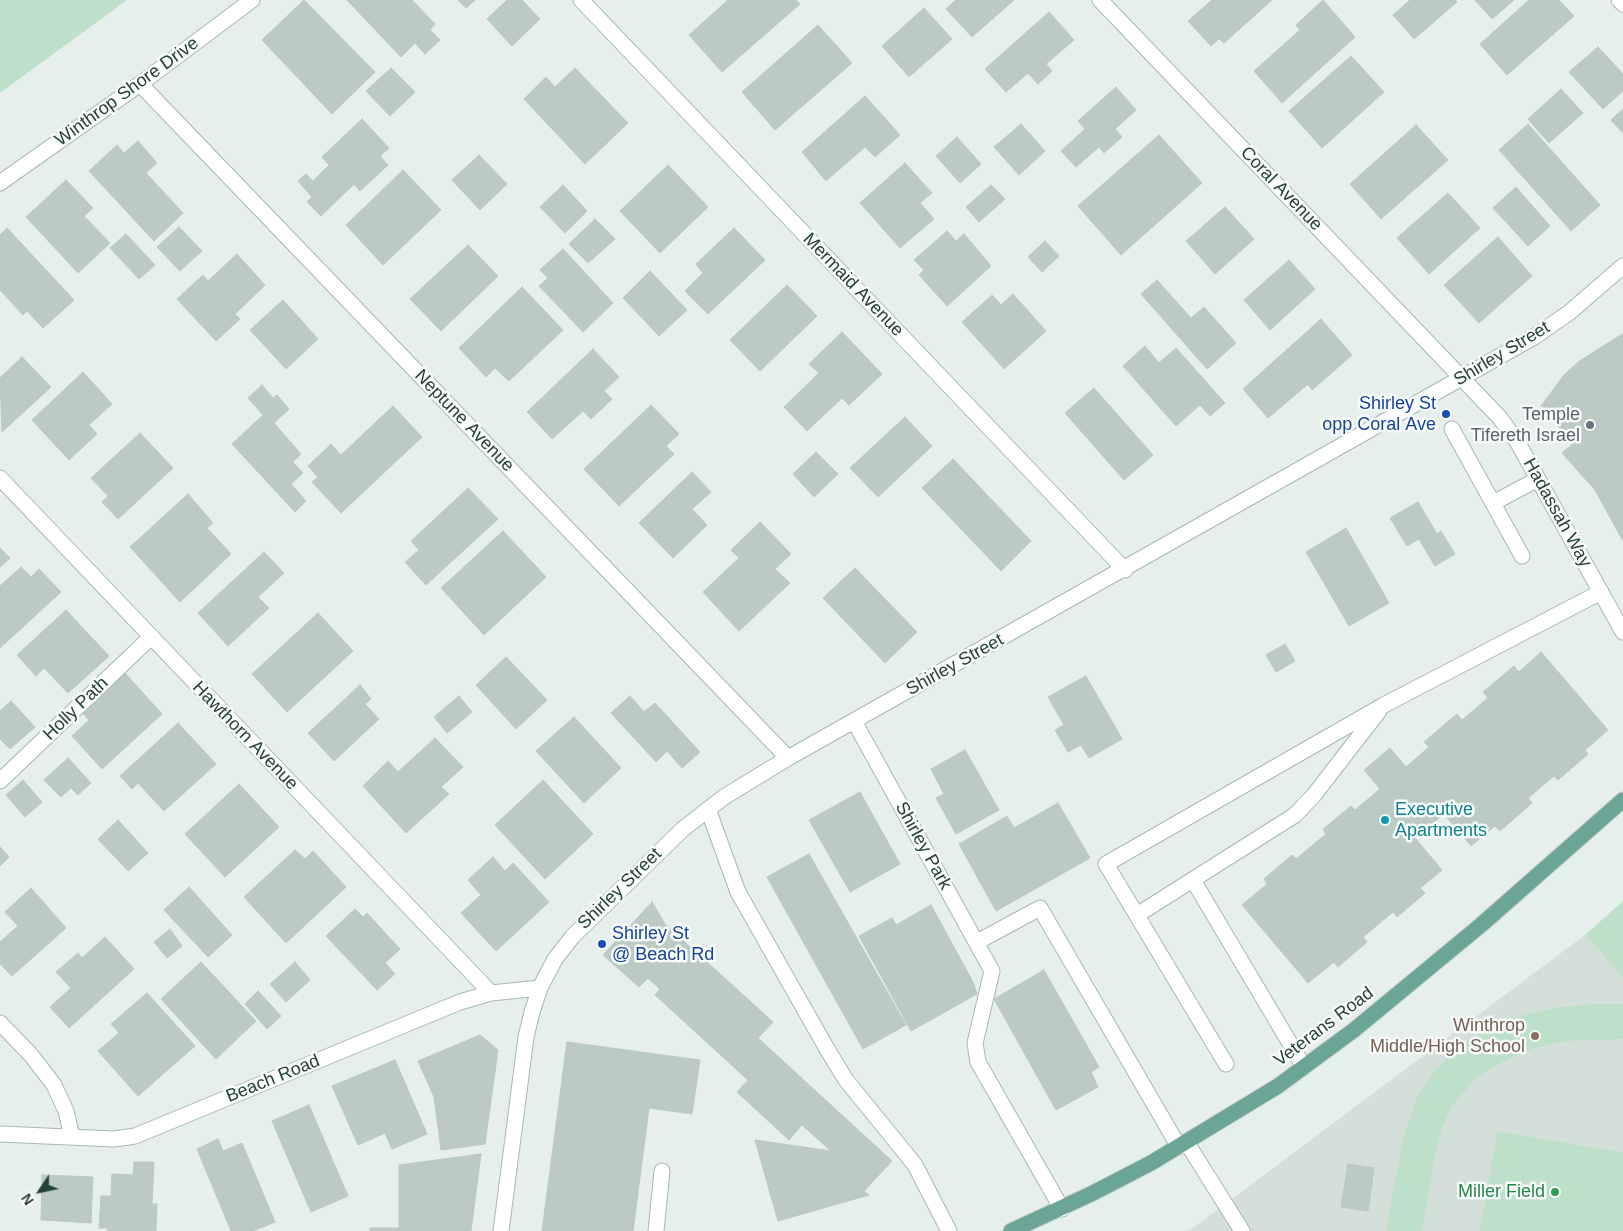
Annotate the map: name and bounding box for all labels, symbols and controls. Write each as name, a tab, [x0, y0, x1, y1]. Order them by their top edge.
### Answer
street label: Winthrop Shore Drive	[51, 33, 203, 151]
street label: Coral Avenue	[1235, 142, 1327, 236]
street label: Mermaid Avenue	[798, 229, 908, 341]
street label: Shirley Street	[1450, 317, 1554, 391]
street label: Neptune Avenue	[410, 365, 518, 477]
place label: Shirley St opp Coral Ave	[1322, 393, 1436, 436]
place label: Temple Tifereth Israel	[1471, 404, 1580, 446]
marker: Shirley St opp Coral Ave	[1440, 408, 1452, 420]
marker: Temple Tifereth Israel	[1584, 419, 1596, 431]
street label: Hadassah Way	[1518, 455, 1596, 571]
street label: Shirley Street	[903, 629, 1007, 701]
street label: Holly Path	[39, 673, 113, 745]
street label: Hawthorn Avenue	[188, 677, 302, 795]
street label: Shirley Park	[890, 798, 956, 894]
place label: Executive Apartments	[1395, 799, 1487, 842]
marker: Executive Apartments	[1379, 814, 1391, 826]
street label: Shirley Street	[574, 844, 666, 934]
place label: Shirley St @ Beach Rd	[612, 923, 714, 966]
marker: Shirley St @ Beach Rd	[596, 938, 608, 950]
street label: Veterans Road	[1270, 983, 1378, 1071]
place label: Winthrop Middle/High School	[1370, 1015, 1525, 1058]
marker: Winthrop Middle/High School	[1529, 1030, 1541, 1042]
street label: Beach Road	[223, 1050, 323, 1108]
north arrow	[15, 1166, 65, 1216]
place label: Miller Field	[1458, 1181, 1545, 1203]
marker: Miller Field	[1549, 1186, 1561, 1198]
text: N	[18, 1191, 37, 1208]

